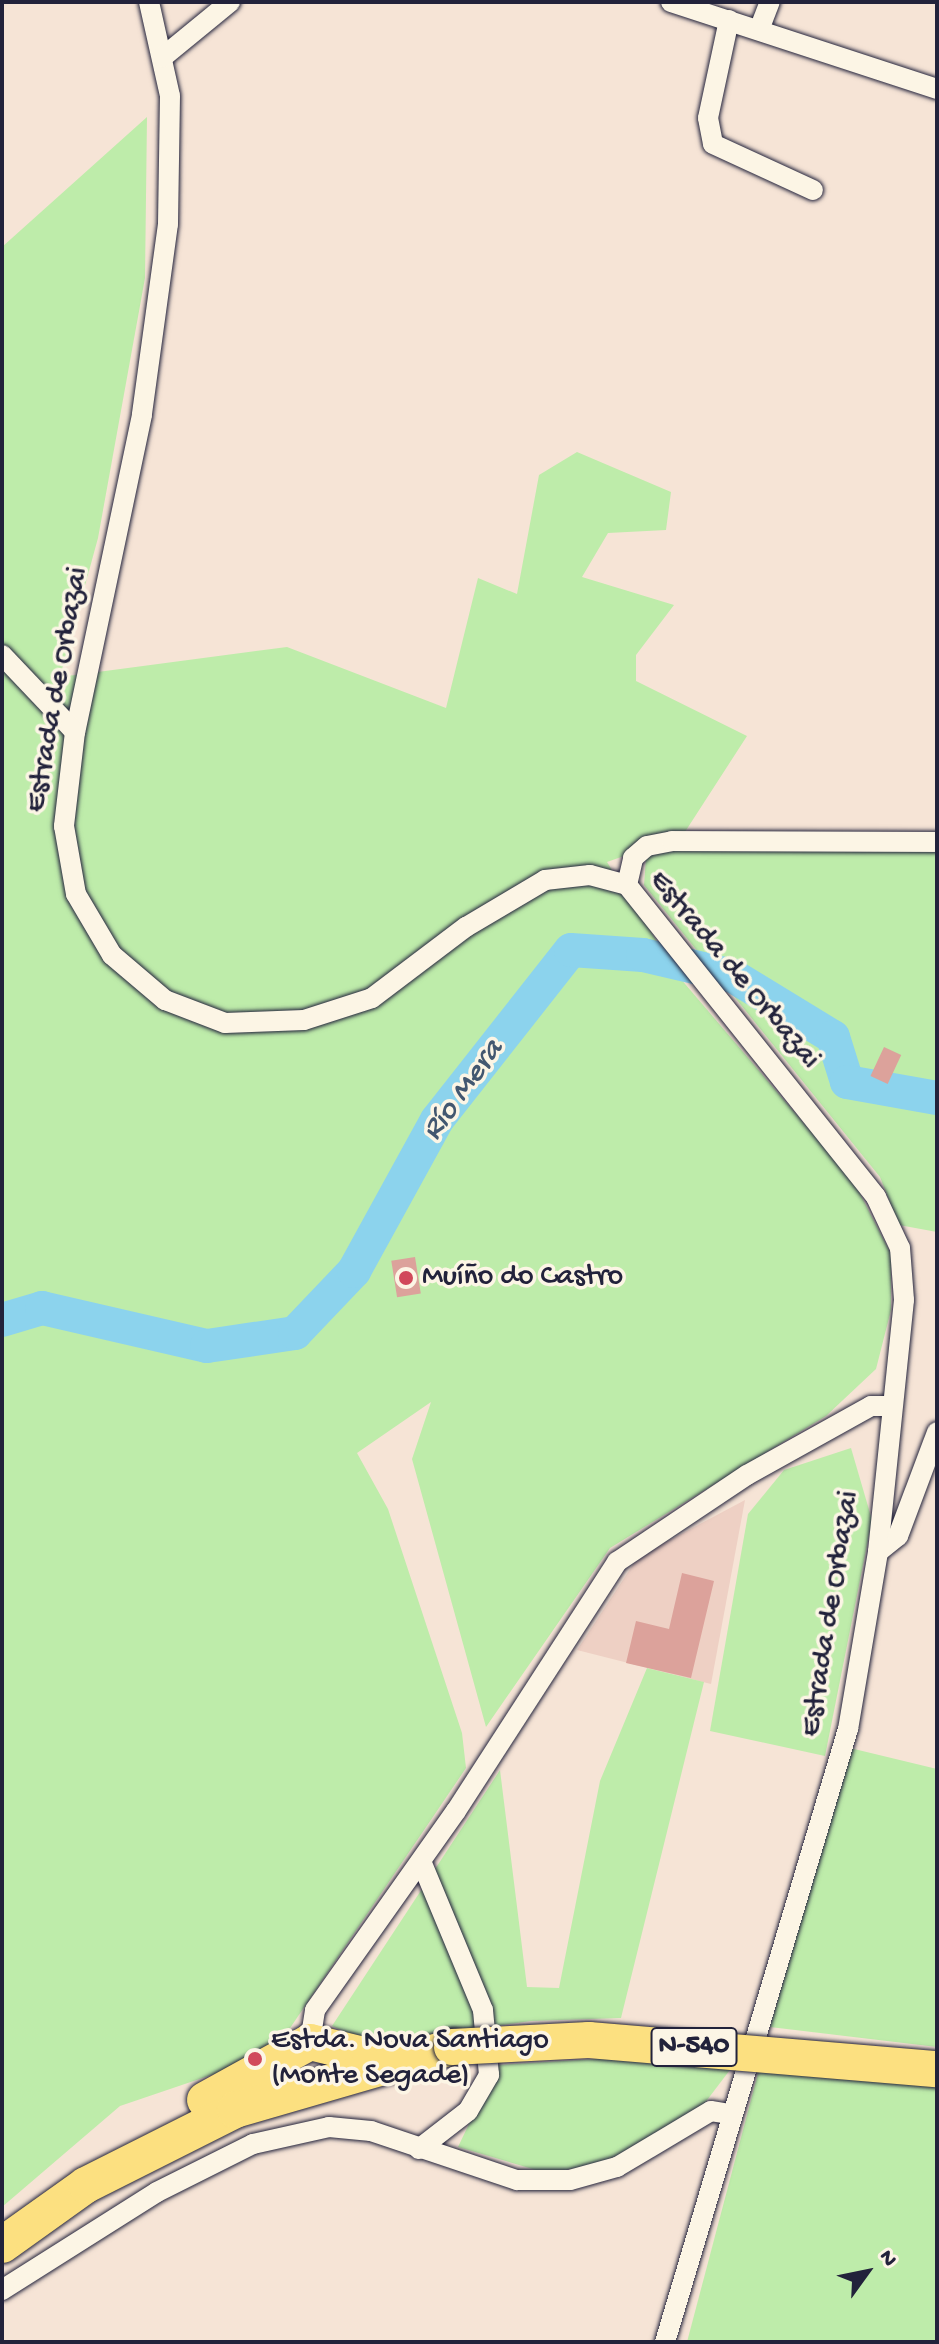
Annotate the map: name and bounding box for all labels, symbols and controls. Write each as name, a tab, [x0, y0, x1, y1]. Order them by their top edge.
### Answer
street label: Estrada de Orbazai	[20, 565, 98, 815]
street label: Estrada de Orbazai	[639, 864, 827, 1078]
water label: Río Mera	[414, 1033, 514, 1149]
place label: Muíño do Castro	[422, 1260, 623, 1296]
marker: Muíño do Castro	[397, 1269, 415, 1287]
street label: Estrada de Orbazai	[795, 1489, 869, 1739]
road number: N-540	[650, 2023, 738, 2071]
place label: Estda. Nova Santiago (Monte Segade)	[271, 2024, 549, 2094]
marker: Estda. Nova Santiago (Monte Segade)	[246, 2050, 264, 2068]
north arrow	[827, 2232, 907, 2312]
text: N	[872, 2246, 902, 2272]

